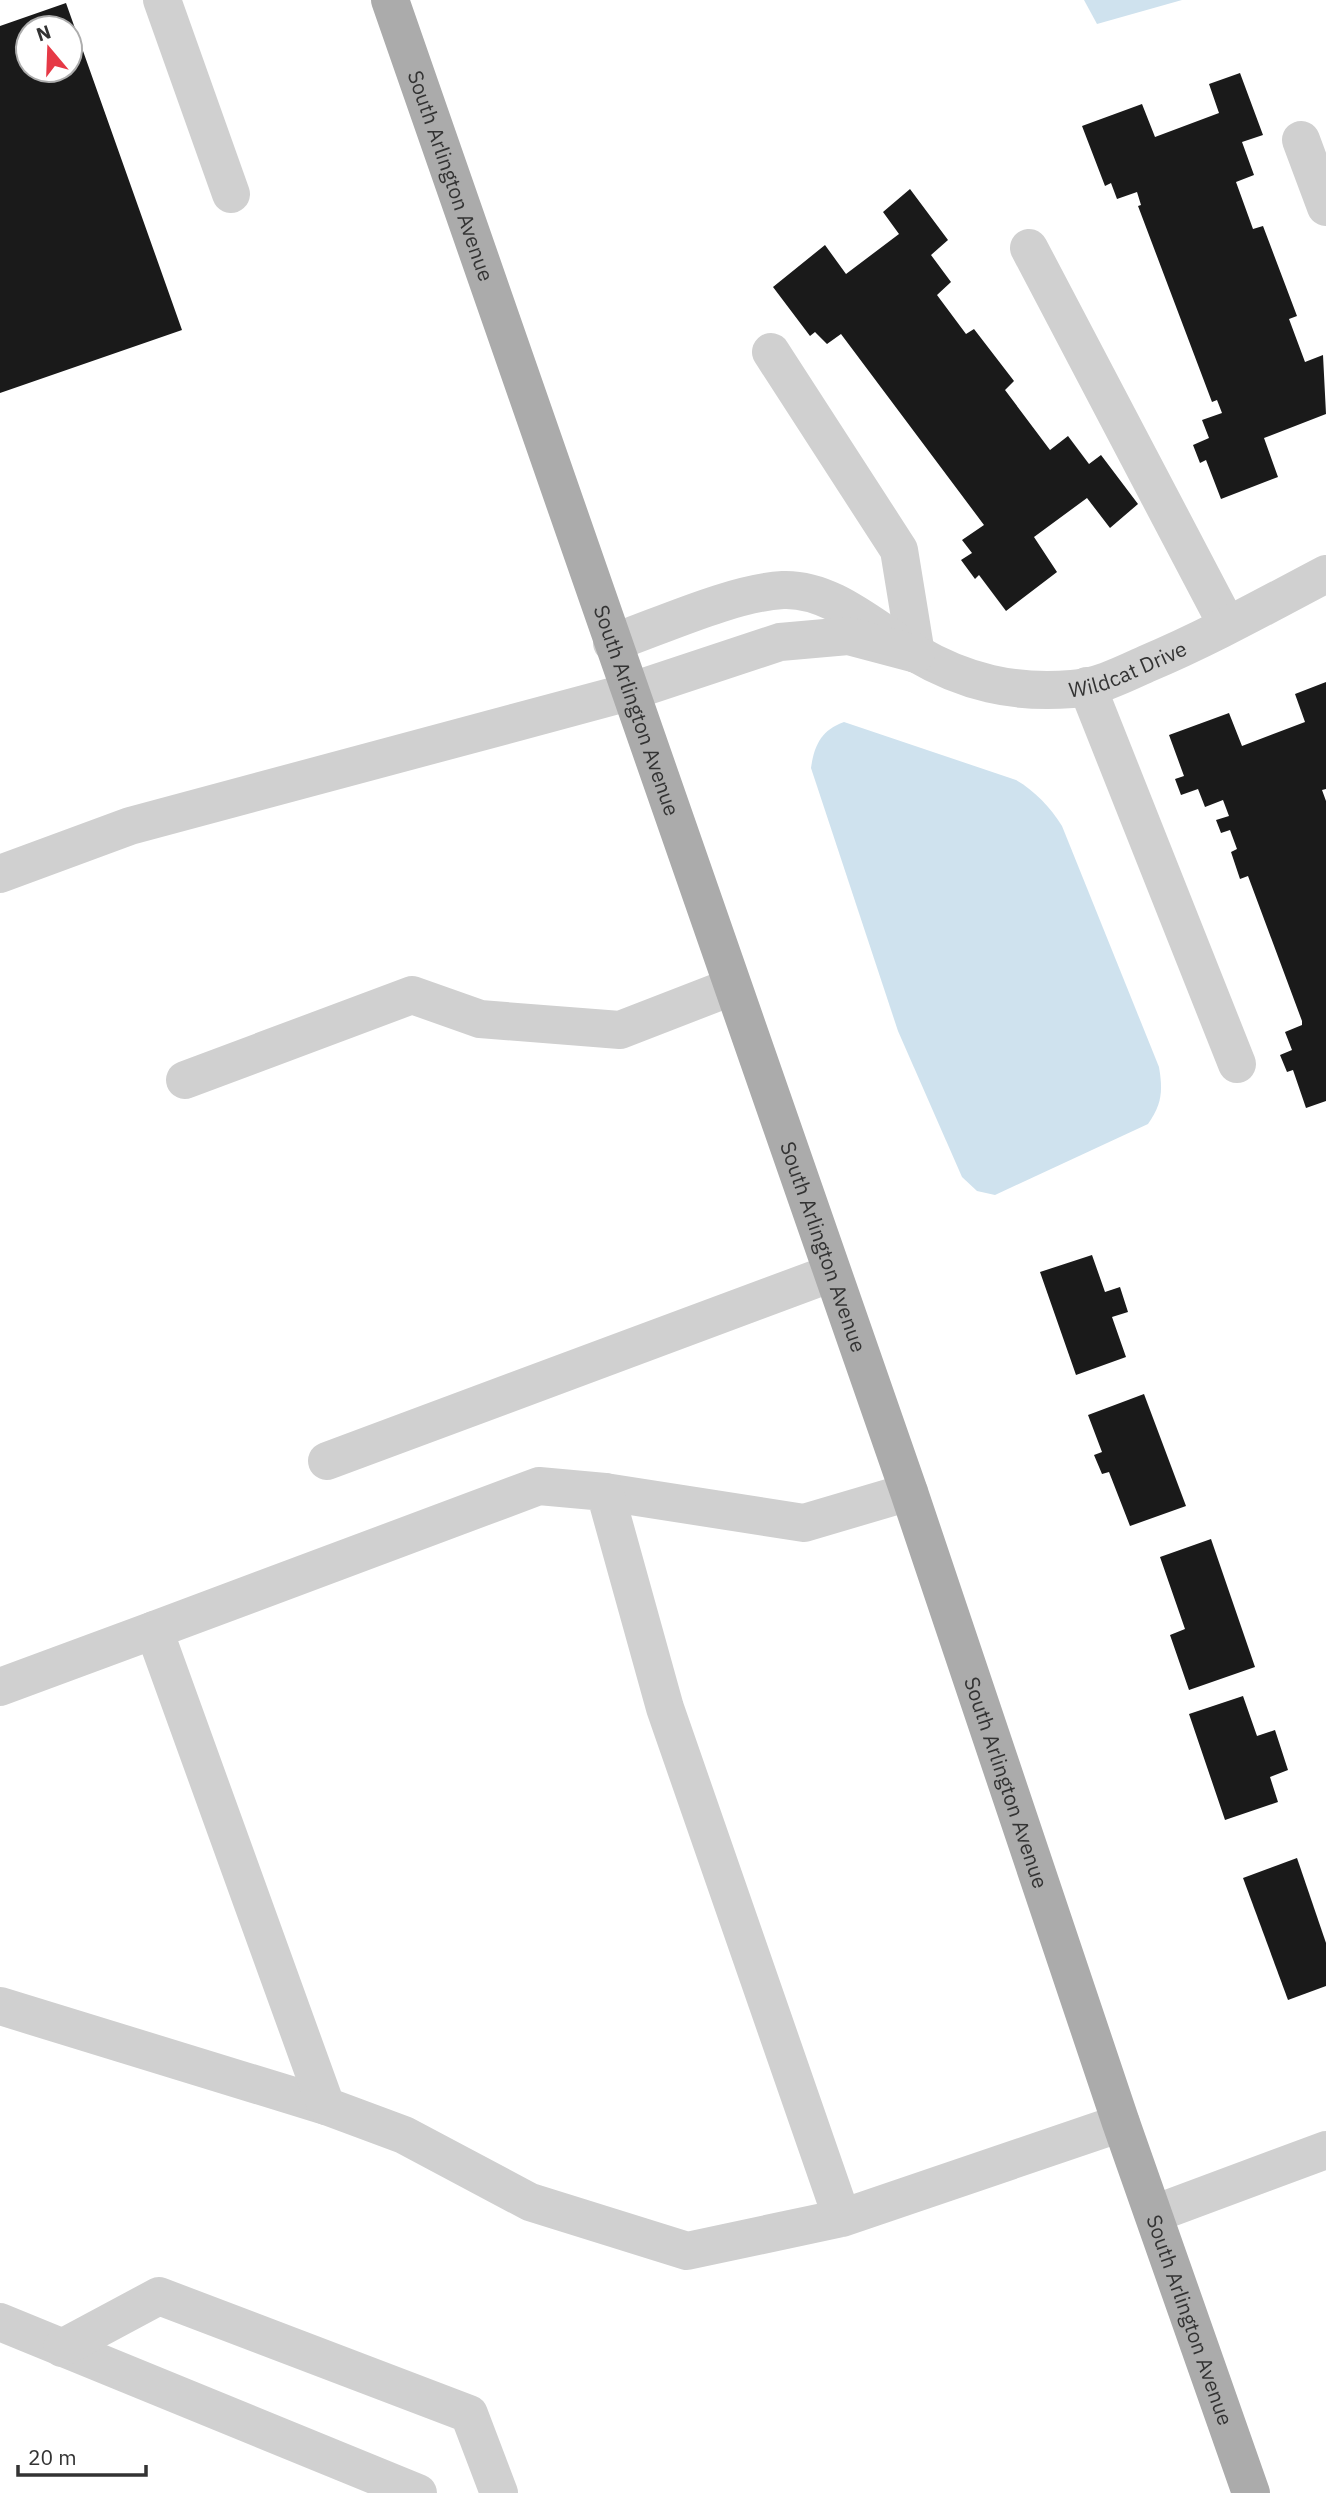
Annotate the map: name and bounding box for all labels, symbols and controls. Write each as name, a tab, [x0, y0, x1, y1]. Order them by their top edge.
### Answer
north arrow	[14, 14, 84, 84]
text: N	[33, 19, 54, 47]
street label: South Arlington Avenue	[402, 66, 501, 285]
street label: South Arlington Avenue	[587, 601, 687, 819]
street label: Wildcat Drive	[1067, 634, 1191, 703]
street label: South Arlington Avenue	[774, 1138, 873, 1356]
street label: South Arlington Avenue	[958, 1673, 1055, 1892]
street label: South Arlington Avenue	[1140, 2211, 1240, 2429]
scale bar	[18, 2434, 145, 2478]
text: 20 m	[28, 2443, 77, 2471]

